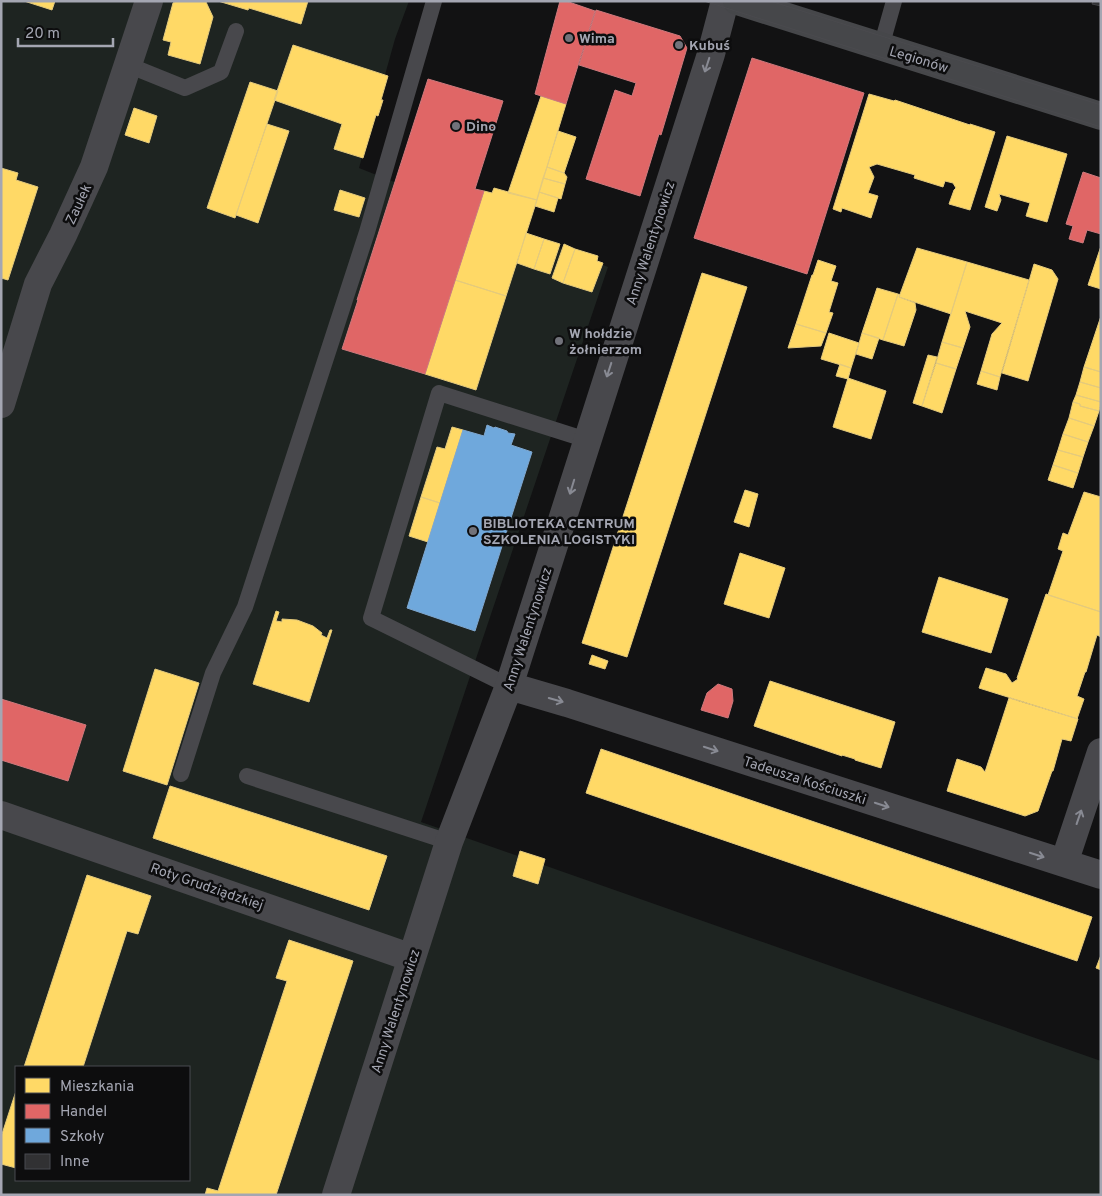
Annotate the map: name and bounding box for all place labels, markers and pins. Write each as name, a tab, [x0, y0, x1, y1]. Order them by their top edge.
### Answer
place label: Wima	[579, 31, 615, 48]
marker: Wima	[563, 32, 575, 44]
place label: Kubuś	[689, 38, 730, 55]
marker: Kubuś	[673, 39, 685, 51]
place label: Dino	[466, 119, 496, 136]
marker: Dino	[450, 120, 462, 132]
place label: W hołdzie żołnierzom	[569, 326, 642, 359]
marker: W hołdzie żołnierzom	[553, 335, 565, 347]
place label: BIBLIOTEKA CENTRUM SZKOLENIA LOGISTYKI	[483, 516, 635, 549]
marker: BIBLIOTEKA CENTRUM SZKOLENIA LOGISTYKI	[467, 525, 479, 537]

